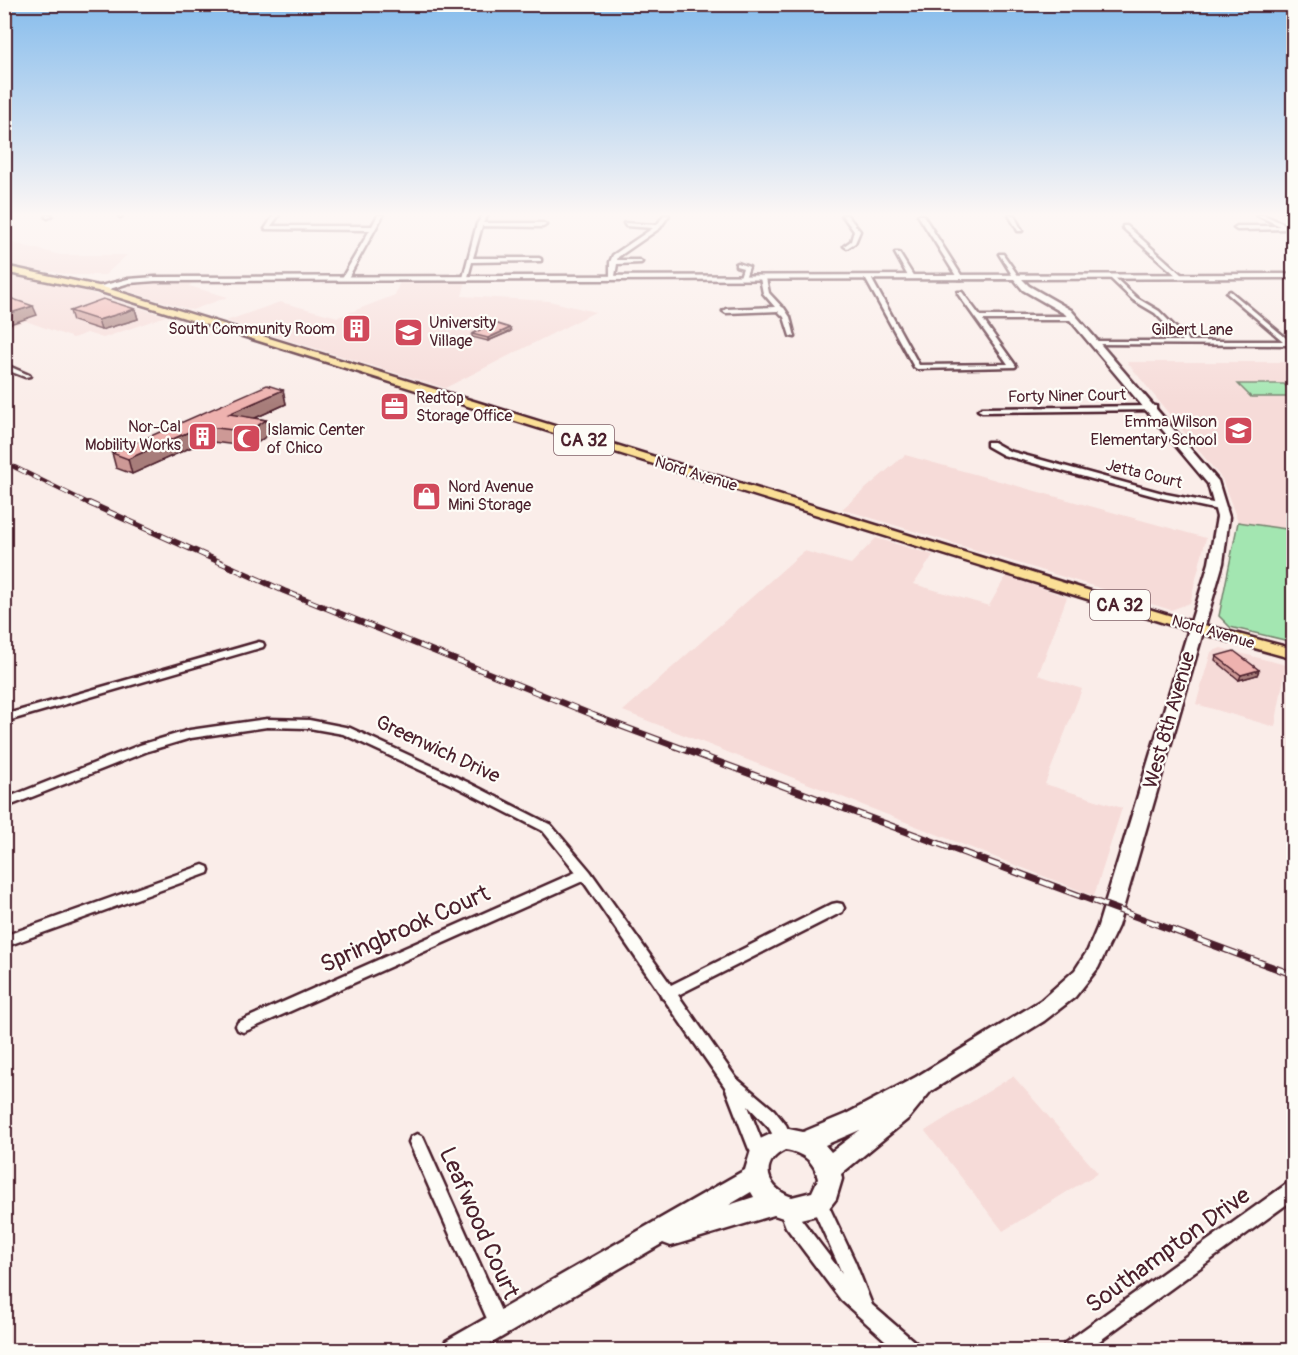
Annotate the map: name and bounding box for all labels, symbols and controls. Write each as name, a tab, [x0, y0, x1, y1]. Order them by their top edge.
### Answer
building icon: South Community Room	[340, 313, 372, 345]
place label: University Village	[429, 313, 496, 351]
school or university icon: University Village	[392, 316, 424, 348]
place label: South Community Room	[168, 319, 335, 339]
street label: Gilbert Lane	[1151, 320, 1233, 340]
street label: Forty Niner Court	[1008, 385, 1127, 407]
place label: Redtop Storage Office	[416, 388, 513, 426]
office icon: Redtop Storage Office	[379, 391, 411, 423]
place label: Emma Wilson Elementary School	[1091, 412, 1217, 450]
school or university icon: Emma Wilson Elementary School	[1222, 415, 1254, 447]
place label: Nor-Cal Mobility Works	[85, 417, 181, 455]
building icon: Nor-Cal Mobility Works	[186, 420, 218, 452]
place label: Islamic Center of Chico	[267, 420, 365, 458]
mosque icon: Islamic Center of Chico	[230, 423, 262, 455]
road number: CA 32	[554, 425, 614, 455]
street label: Nord Avenue	[652, 452, 740, 496]
street label: Jetta Court	[1104, 455, 1185, 493]
place label: Nord Avenue Mini Storage	[448, 477, 533, 515]
shop icon: Nord Avenue Mini Storage	[411, 480, 443, 512]
road number: CA 32	[1090, 590, 1150, 620]
street label: Nord Avenue	[1169, 611, 1257, 653]
street label: West 8th Avenue	[1137, 648, 1201, 792]
street label: Greenwich Drive	[372, 709, 504, 789]
street label: Springbrook Court	[316, 879, 495, 979]
street label: Leafwood Court	[433, 1143, 526, 1304]
street label: Southampton Drive	[1080, 1181, 1256, 1319]

